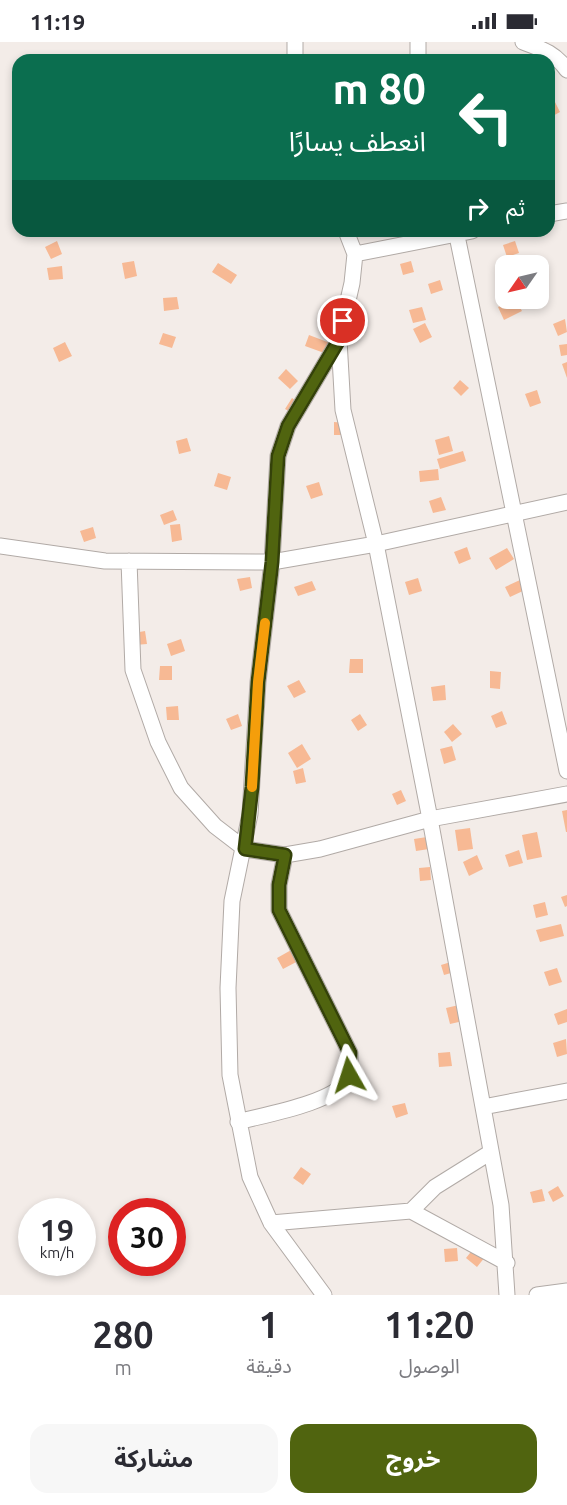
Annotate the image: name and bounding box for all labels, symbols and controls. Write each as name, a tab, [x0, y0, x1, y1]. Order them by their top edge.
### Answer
text: 11:19	[30, 9, 85, 34]
text: 80 m	[332, 65, 426, 112]
icon: left	[447, 78, 525, 156]
text: انعطف يسارًا	[289, 126, 426, 156]
icon: right	[461, 192, 494, 225]
text: ثم	[506, 195, 525, 220]
north arrow	[495, 255, 549, 309]
map controls	[495, 255, 549, 309]
pin	[317, 295, 368, 346]
icon: arrive	[326, 304, 359, 337]
position arrow	[317, 1043, 381, 1107]
speed limit sign: 30	[108, 1198, 186, 1276]
text: 19	[40, 1213, 74, 1247]
text: km/h	[40, 1244, 74, 1261]
text: 1	[259, 1304, 279, 1345]
text: 11:20	[384, 1304, 474, 1345]
text: 280	[93, 1314, 154, 1355]
text: دقيقة	[246, 1354, 292, 1377]
text: الوصول	[399, 1354, 460, 1377]
text: m	[114, 1356, 132, 1379]
button: مشاركة	[30, 1424, 278, 1493]
button: خروج	[290, 1424, 537, 1493]

